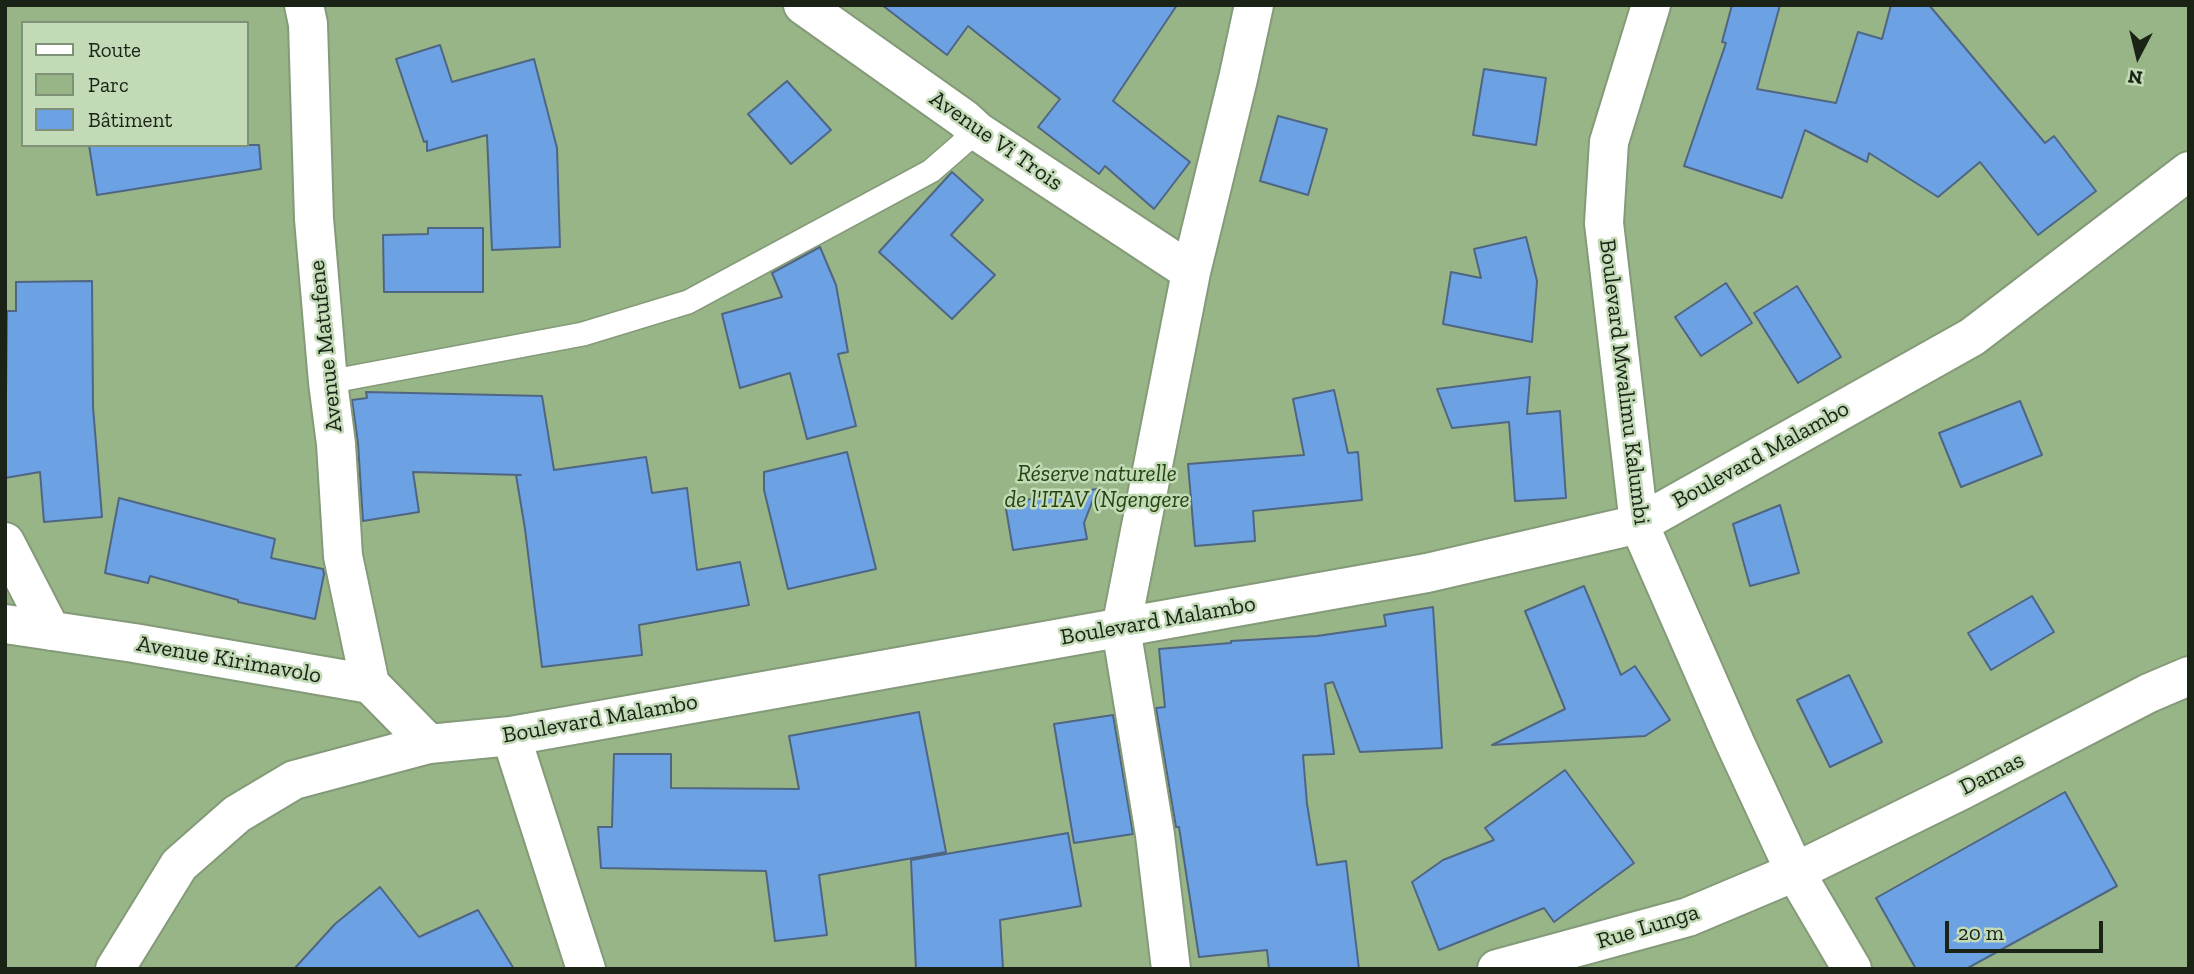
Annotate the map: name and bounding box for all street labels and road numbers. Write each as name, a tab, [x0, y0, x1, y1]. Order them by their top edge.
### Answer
street label: Avenue Vi Trois	[924, 85, 1068, 197]
street label: Boulevard Mwalimu Kalumbi	[1593, 238, 1655, 526]
street label: Avenue Matufene	[303, 259, 349, 433]
street label: Boulevard Malambo	[1668, 395, 1854, 515]
street label: Boulevard Malambo	[1058, 590, 1258, 652]
street label: Avenue Kirimavolo	[135, 630, 323, 690]
street label: Boulevard Malambo	[500, 688, 700, 750]
street label: Damas	[1955, 746, 2029, 802]
street label: Rue Lunga	[1594, 898, 1702, 956]

